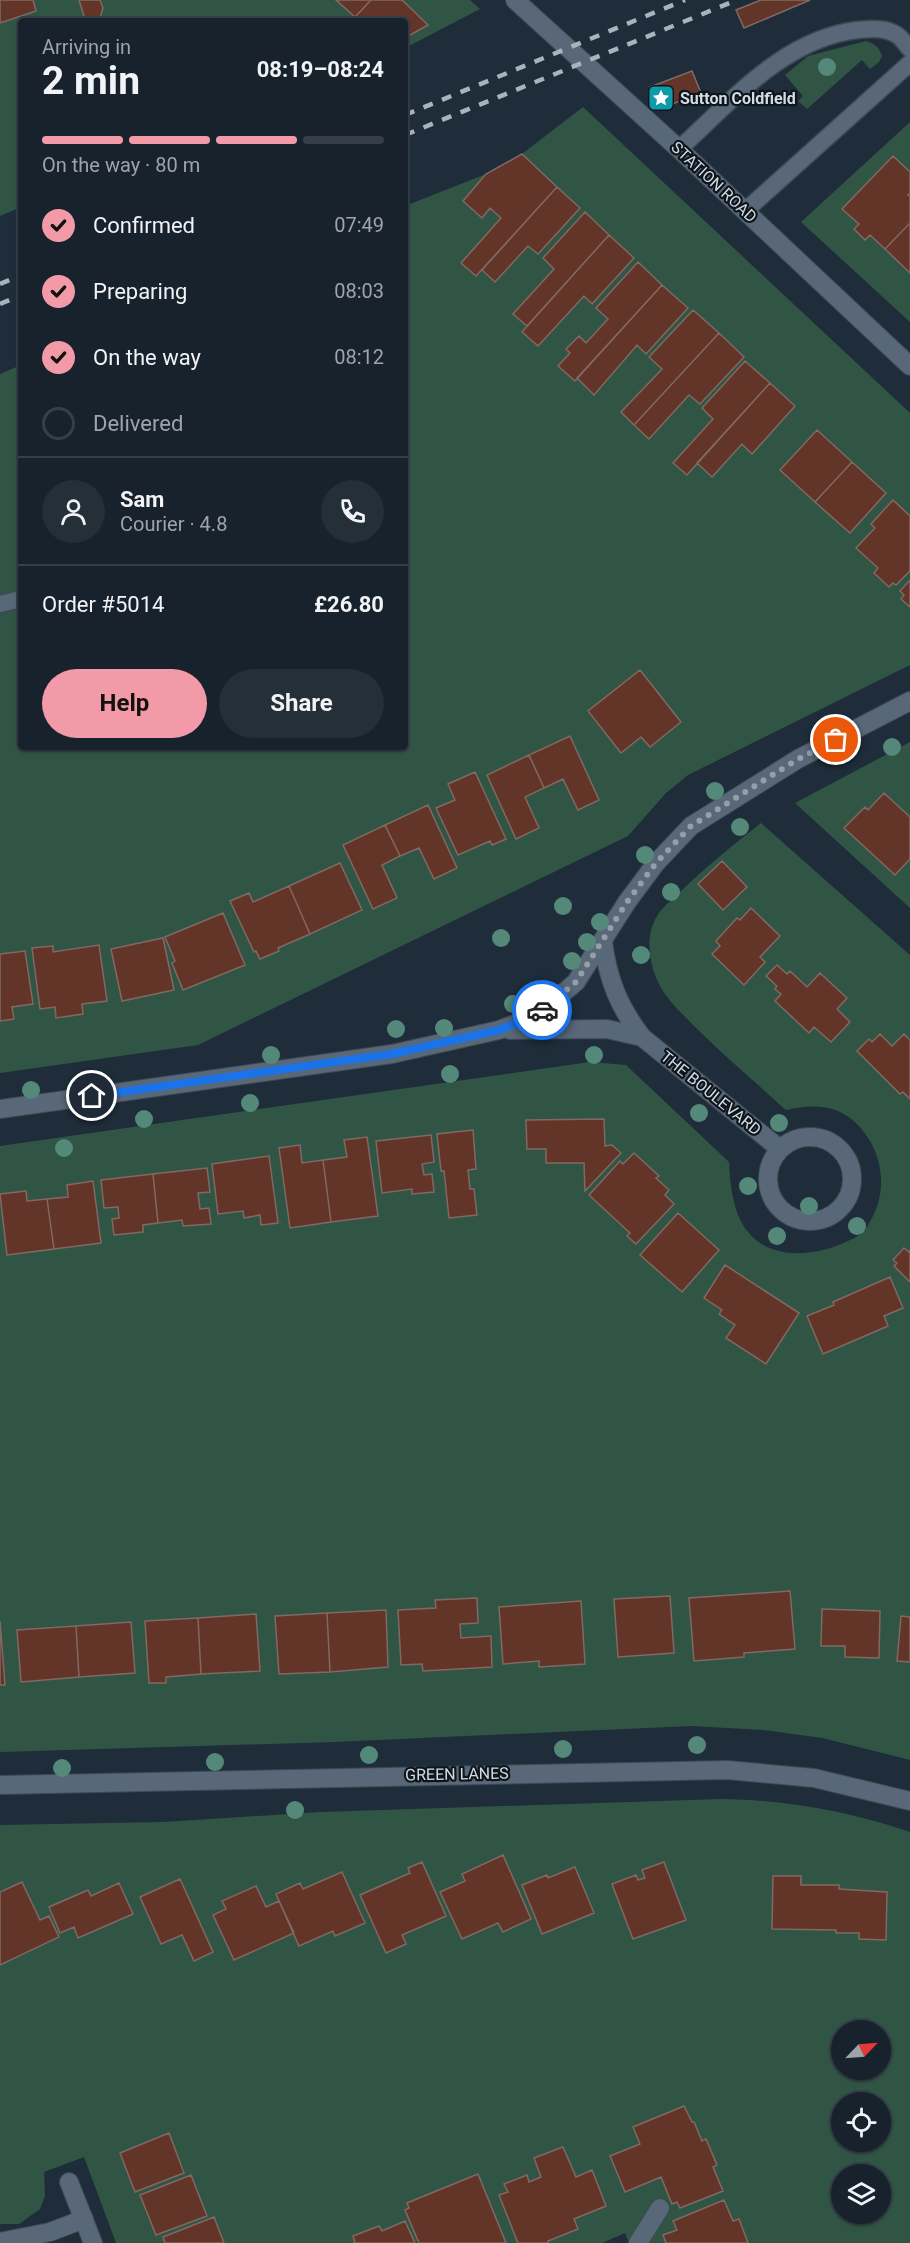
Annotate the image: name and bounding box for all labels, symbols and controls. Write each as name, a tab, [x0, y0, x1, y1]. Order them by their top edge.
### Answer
text: Arriving in	[42, 35, 131, 59]
text: 08:19–08:24	[257, 57, 384, 82]
text: 2 min	[42, 58, 140, 104]
place icon: Sutton Coldfield	[646, 83, 676, 113]
place label: Sutton Coldfield	[680, 89, 796, 108]
street label: STATION ROAD	[667, 138, 761, 226]
text: On the way · 80 m	[42, 153, 200, 177]
icon: check	[42, 209, 75, 242]
text: Confirmed	[93, 213, 195, 238]
text: 07:49	[334, 213, 384, 237]
icon: check	[42, 275, 75, 308]
text: Preparing	[93, 279, 187, 304]
text: 08:03	[334, 279, 384, 303]
icon: check	[42, 341, 75, 374]
text: On the way	[93, 345, 201, 370]
text: 08:12	[334, 345, 384, 369]
text: Delivered	[93, 411, 183, 436]
button: person	[42, 480, 105, 543]
button: phone	[321, 480, 384, 543]
text: Sam	[120, 487, 164, 512]
text: Courier · 4.8	[120, 512, 227, 536]
text: Order #5014	[42, 592, 164, 617]
text: £26.80	[314, 592, 384, 617]
button: Help	[42, 669, 207, 738]
button: Share	[219, 669, 384, 738]
pin	[810, 714, 861, 765]
icon: bag	[819, 723, 852, 756]
courier	[512, 980, 572, 1040]
icon: car	[526, 994, 559, 1027]
street label: THE BOULEVARD	[657, 1047, 765, 1139]
pin	[66, 1070, 117, 1121]
icon: home	[75, 1079, 108, 1112]
street label: GREEN LANES	[405, 1764, 509, 1784]
north arrow	[831, 2020, 891, 2080]
map controls	[831, 2020, 891, 2224]
button: locate	[831, 2092, 891, 2152]
button: layers	[831, 2164, 891, 2224]

